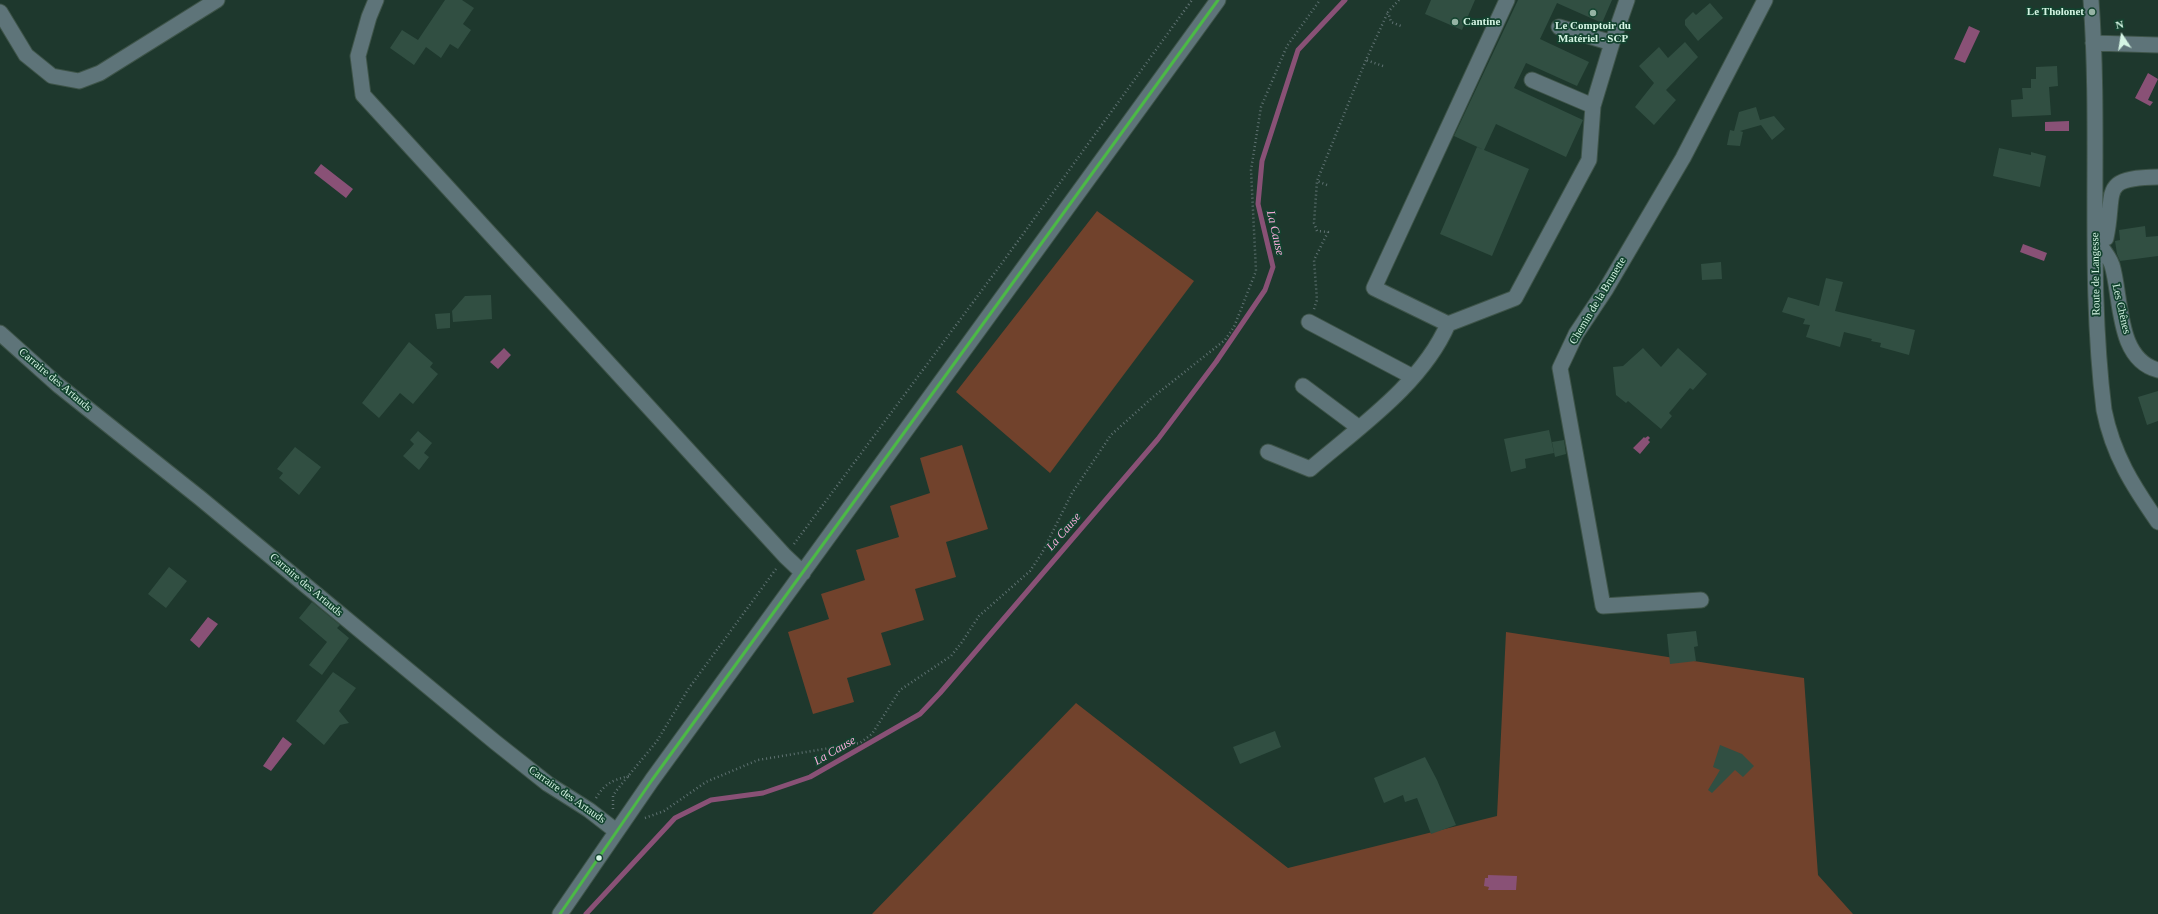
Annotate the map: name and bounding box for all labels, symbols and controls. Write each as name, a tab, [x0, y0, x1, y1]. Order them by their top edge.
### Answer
place label: Le Tholonet	[2027, 5, 2084, 19]
marker: Le Tholonet	[2087, 7, 2097, 17]
marker: Le Comptoir du Matériel - SCP	[1588, 8, 1598, 18]
place label: Cantine	[1463, 15, 1500, 29]
north arrow	[2102, 16, 2142, 56]
marker: Cantine	[1450, 17, 1460, 27]
text: N	[2114, 18, 2125, 31]
place label: Le Comptoir du Matériel - SCP	[1555, 19, 1631, 45]
water label: La Cause	[1263, 209, 1287, 257]
street label: Route de Langesse	[2089, 232, 2103, 316]
street label: Chemin de la Brunette	[1567, 255, 1629, 347]
street label: Les Chênes	[2109, 283, 2133, 335]
street label: Carraire des Artauds	[16, 346, 94, 414]
water label: La Cause	[1044, 510, 1084, 554]
street label: Carraire des Artauds	[267, 551, 345, 619]
water label: La Cause	[812, 733, 858, 769]
street label: Carraire des Artauds	[526, 763, 608, 827]
unlabelled marker	[594, 853, 604, 863]

